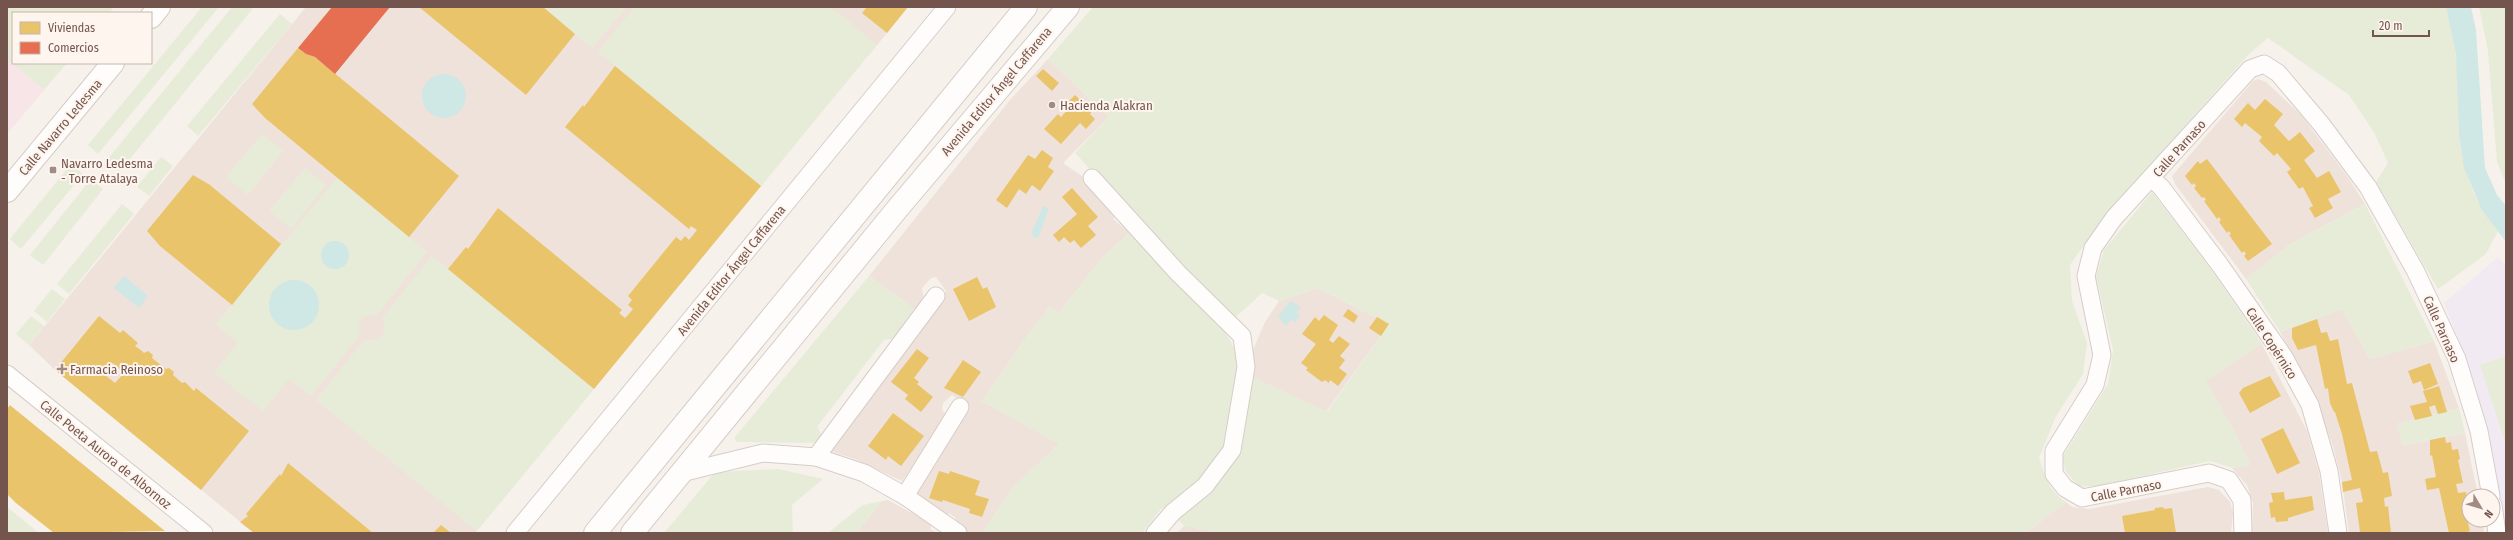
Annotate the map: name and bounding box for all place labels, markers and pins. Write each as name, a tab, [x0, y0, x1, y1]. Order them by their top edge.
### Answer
place label: Hacienda Alakran	[1060, 98, 1153, 113]
marker: Hacienda Alakran	[1047, 100, 1057, 110]
place label: Navarro Ledesma - Torre Atalaya	[61, 156, 153, 186]
marker: Navarro Ledesma - Torre Atalaya	[48, 165, 58, 175]
place label: Farmacia Reinoso	[70, 362, 163, 377]
marker: Farmacia Reinoso	[57, 364, 67, 374]

